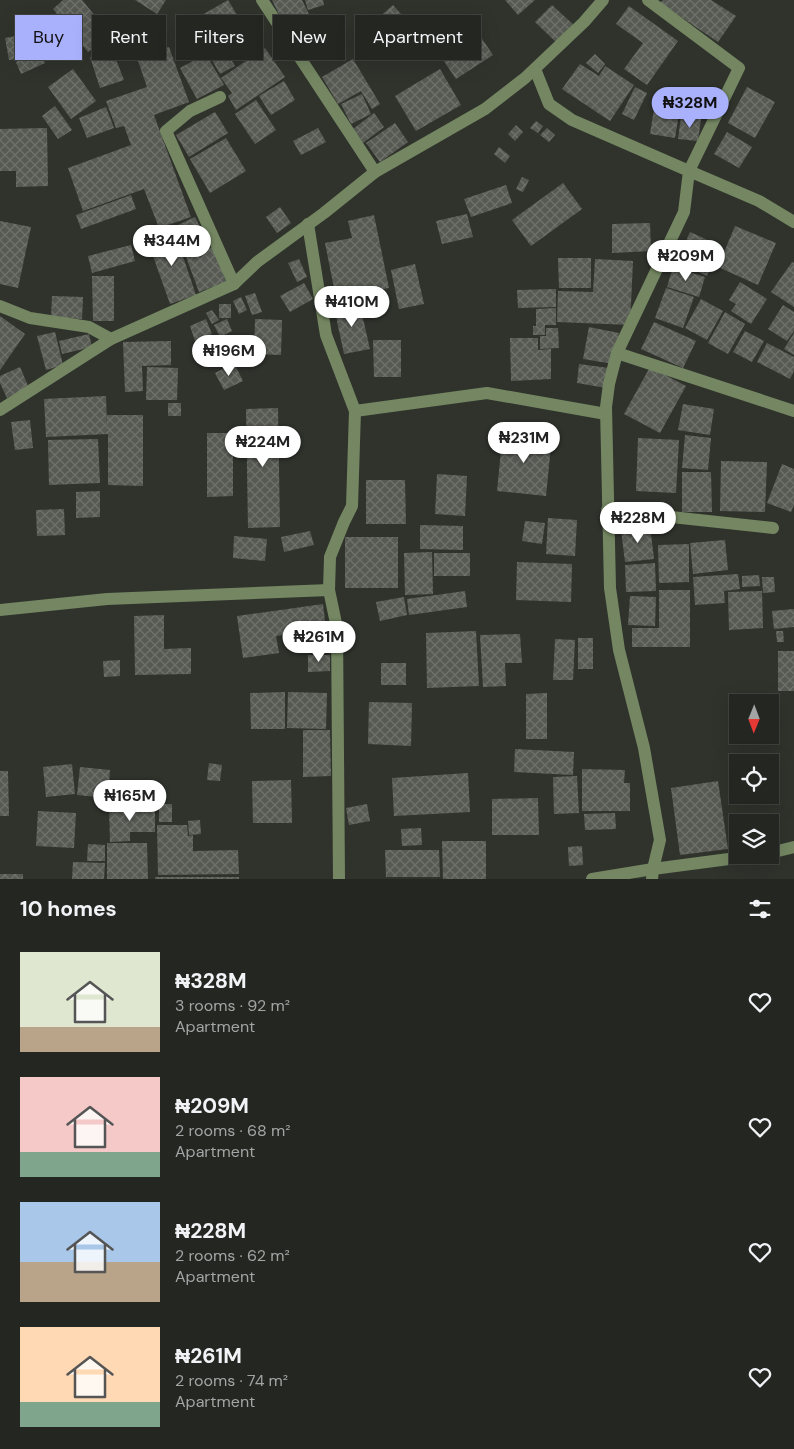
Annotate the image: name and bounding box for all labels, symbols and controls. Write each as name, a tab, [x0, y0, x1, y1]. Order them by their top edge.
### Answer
chip: Buy	[15, 15, 82, 60]
chip: Rent	[92, 15, 166, 60]
chip: Filters	[176, 15, 263, 60]
chip: New	[273, 15, 345, 60]
chip: Apartment	[355, 15, 481, 60]
pin: ₦328M	[655, 86, 725, 129]
text: ₦328M	[663, 92, 717, 113]
pin: ₦344M	[137, 224, 207, 267]
text: ₦344M	[144, 230, 200, 251]
pin: ₦209M	[651, 240, 721, 282]
text: ₦209M	[658, 245, 714, 266]
pin: ₦410M	[317, 286, 387, 328]
text: ₦410M	[325, 291, 379, 312]
pin: ₦196M	[194, 334, 264, 377]
text: ₦196M	[203, 340, 255, 361]
pin: ₦231M	[489, 422, 559, 464]
pin: ₦224M	[228, 426, 298, 468]
text: ₦231M	[499, 427, 549, 448]
text: ₦224M	[236, 431, 290, 452]
pin: ₦228M	[603, 502, 673, 544]
text: ₦228M	[611, 507, 665, 528]
pin: ₦261M	[284, 620, 354, 663]
text: ₦261M	[294, 626, 344, 647]
north arrow	[729, 694, 779, 744]
map controls	[729, 694, 779, 864]
button: locate	[729, 754, 779, 804]
pin: ₦165M	[95, 780, 165, 822]
text: ₦165M	[104, 785, 156, 806]
button: layers	[729, 814, 779, 864]
text: 10 homes	[20, 895, 117, 923]
icon: filters	[746, 895, 774, 923]
text: ₦328M	[175, 967, 247, 995]
icon: home	[60, 972, 120, 1032]
icon: heart	[746, 988, 774, 1016]
text: 3 rooms · 92 m²	[175, 995, 290, 1016]
text: Apartment	[175, 1016, 255, 1037]
text: ₦209M	[175, 1092, 249, 1120]
icon: home	[60, 1097, 120, 1157]
icon: heart	[746, 1113, 774, 1141]
text: 2 rooms · 68 m²	[175, 1120, 291, 1141]
text: Apartment	[175, 1141, 255, 1162]
text: ₦228M	[175, 1217, 246, 1245]
icon: home	[60, 1222, 120, 1282]
icon: heart	[746, 1238, 774, 1266]
text: 2 rooms · 62 m²	[175, 1245, 290, 1266]
text: Apartment	[175, 1266, 255, 1287]
text: ₦261M	[175, 1342, 242, 1370]
icon: home	[60, 1347, 120, 1407]
icon: heart	[746, 1363, 774, 1391]
text: 2 rooms · 74 m²	[175, 1370, 288, 1391]
text: Apartment	[175, 1391, 255, 1412]

